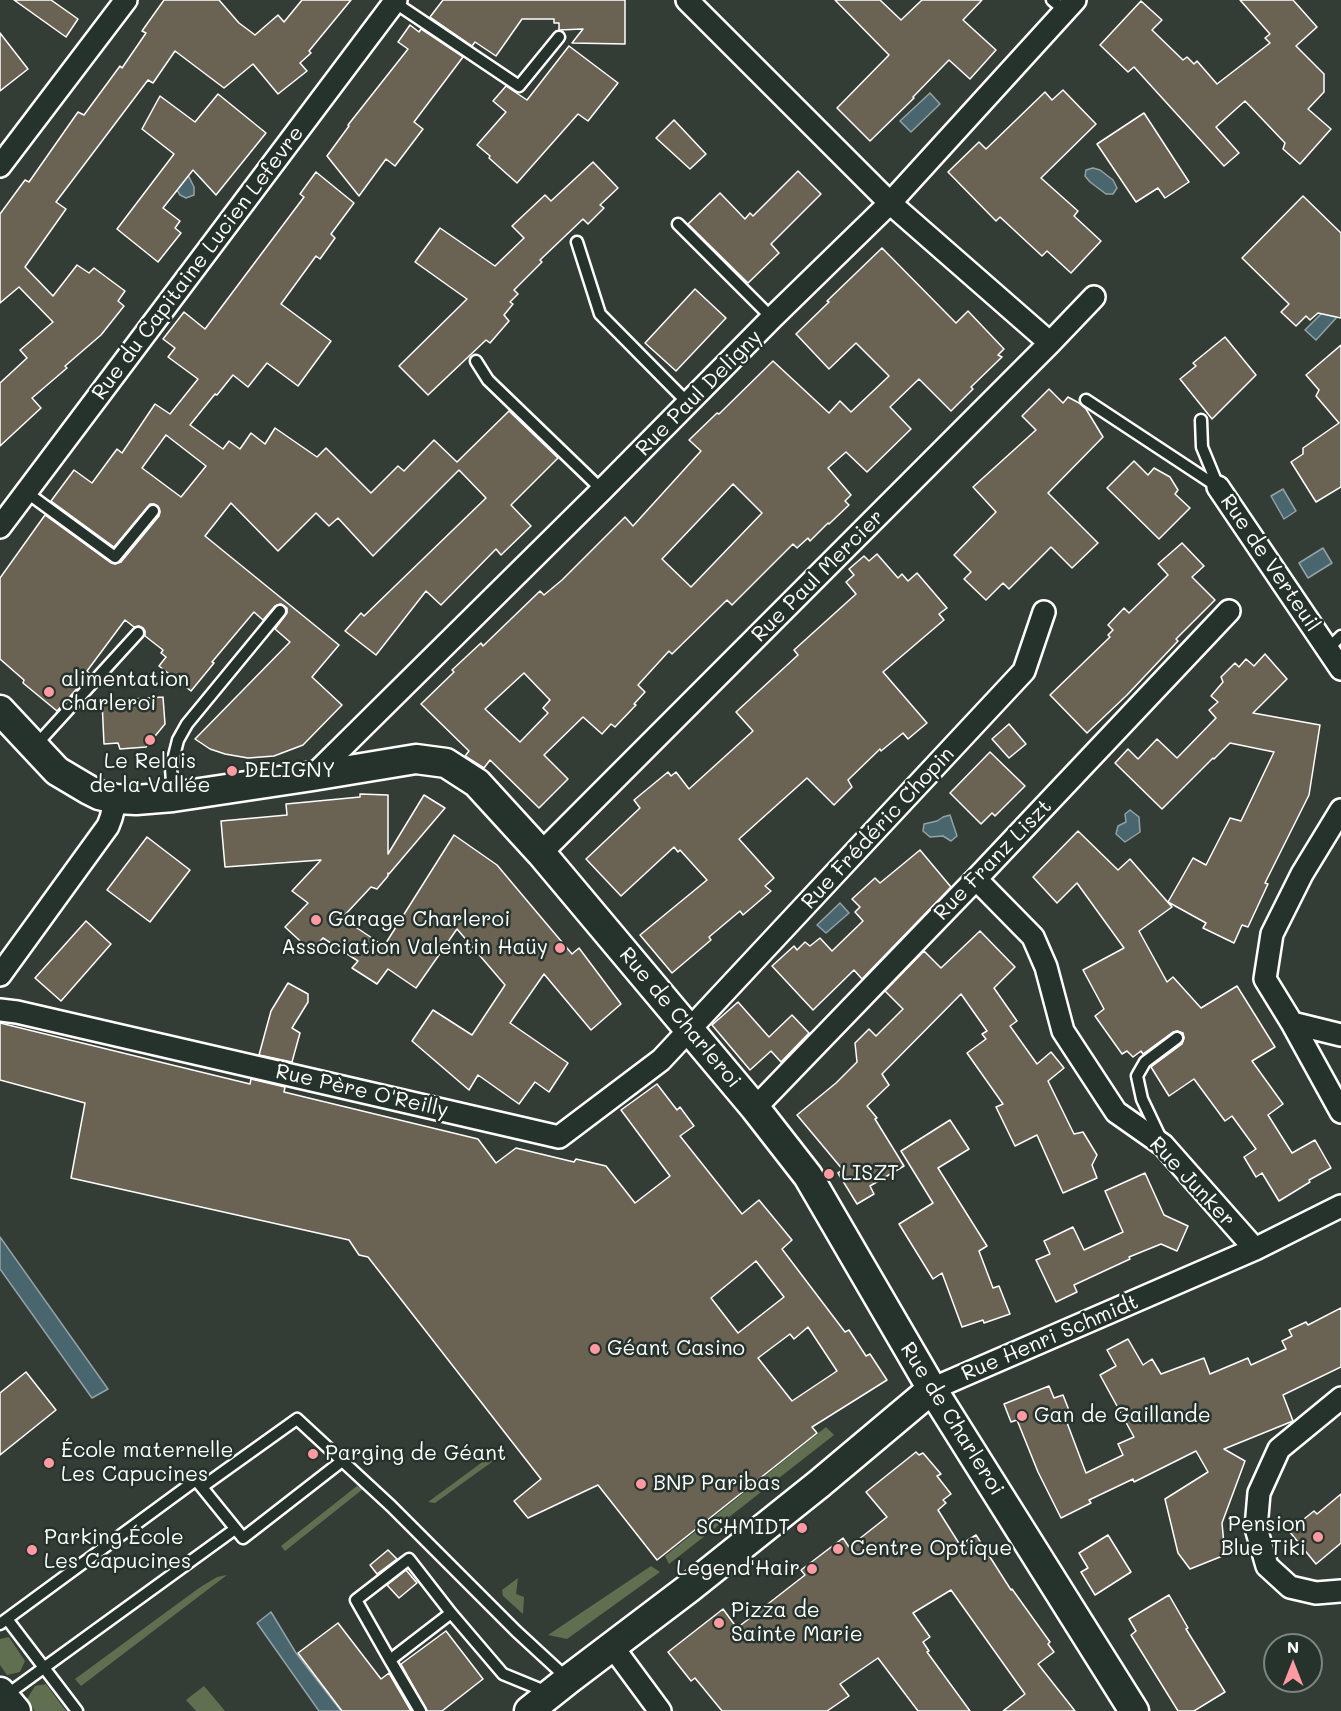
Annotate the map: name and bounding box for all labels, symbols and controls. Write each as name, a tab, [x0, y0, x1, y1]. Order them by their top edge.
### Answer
street label: Rue du Capitaine Lucien Lefevre	[87, 121, 309, 405]
street label: Rue Paul Deligny	[631, 325, 767, 461]
street label: Rue de Verteuil	[1215, 490, 1325, 636]
street label: Rue Paul Mercier	[747, 505, 889, 647]
place label: alimentation charleroi	[61, 667, 189, 717]
marker: alimentation charleroi	[42, 685, 56, 699]
marker: Le Relais de la Vallée	[143, 733, 157, 747]
street label: Rue Frédéric Chopin	[796, 742, 960, 914]
place label: Le Relais de la Vallée	[89, 749, 211, 799]
place label: DELIGNY	[244, 758, 336, 784]
marker: DELIGNY	[225, 764, 239, 778]
street label: Rue Franz Liszt	[929, 794, 1057, 926]
place label: Garage Charleroi	[328, 907, 510, 933]
marker: Garage Charleroi	[309, 913, 323, 927]
place label: Association Valentin Haüy	[281, 935, 548, 961]
marker: Association Valentin Haüy	[553, 941, 567, 955]
street label: Rue de Charleroi	[614, 943, 746, 1093]
street label: Rue Père O'Reilly	[273, 1059, 451, 1123]
street label: Rue Junker	[1144, 1132, 1240, 1232]
place label: LISZT	[841, 1161, 899, 1187]
marker: LISZT	[822, 1167, 836, 1181]
street label: Rue Henri Schmidt	[958, 1289, 1142, 1387]
place label: Géant Casino	[607, 1336, 745, 1362]
street label: Rue de Charleroi	[895, 1338, 1009, 1500]
marker: Géant Casino	[588, 1342, 602, 1356]
place label: Gan de Gaillande	[1034, 1403, 1211, 1429]
marker: Gan de Gaillande	[1015, 1409, 1029, 1423]
place label: École maternelle Les Capucines	[61, 1438, 234, 1488]
place label: Parging de Géant	[325, 1441, 506, 1467]
marker: Parging de Géant	[306, 1447, 320, 1461]
marker: École maternelle Les Capucines	[42, 1456, 56, 1470]
place label: BNP Paribas	[653, 1471, 781, 1497]
marker: BNP Paribas	[634, 1477, 648, 1491]
place label: Pension Blue Tiki	[1221, 1512, 1306, 1562]
place label: SCHMIDT	[696, 1515, 790, 1541]
marker: SCHMIDT	[795, 1521, 809, 1535]
place label: Parking École Les Capucines	[44, 1525, 191, 1575]
marker: Pension Blue Tiki	[1311, 1530, 1325, 1544]
place label: Centre Optique	[850, 1536, 1012, 1562]
marker: Centre Optique	[831, 1542, 845, 1556]
marker: Parking École Les Capucines	[25, 1543, 39, 1557]
place label: Legend'Hair	[676, 1556, 800, 1582]
marker: Legend'Hair	[805, 1562, 819, 1576]
place label: Pizza de Sainte Marie	[731, 1598, 863, 1648]
marker: Pizza de Sainte Marie	[712, 1616, 726, 1630]
north arrow	[1263, 1633, 1323, 1693]
text: N	[1287, 1636, 1299, 1657]

